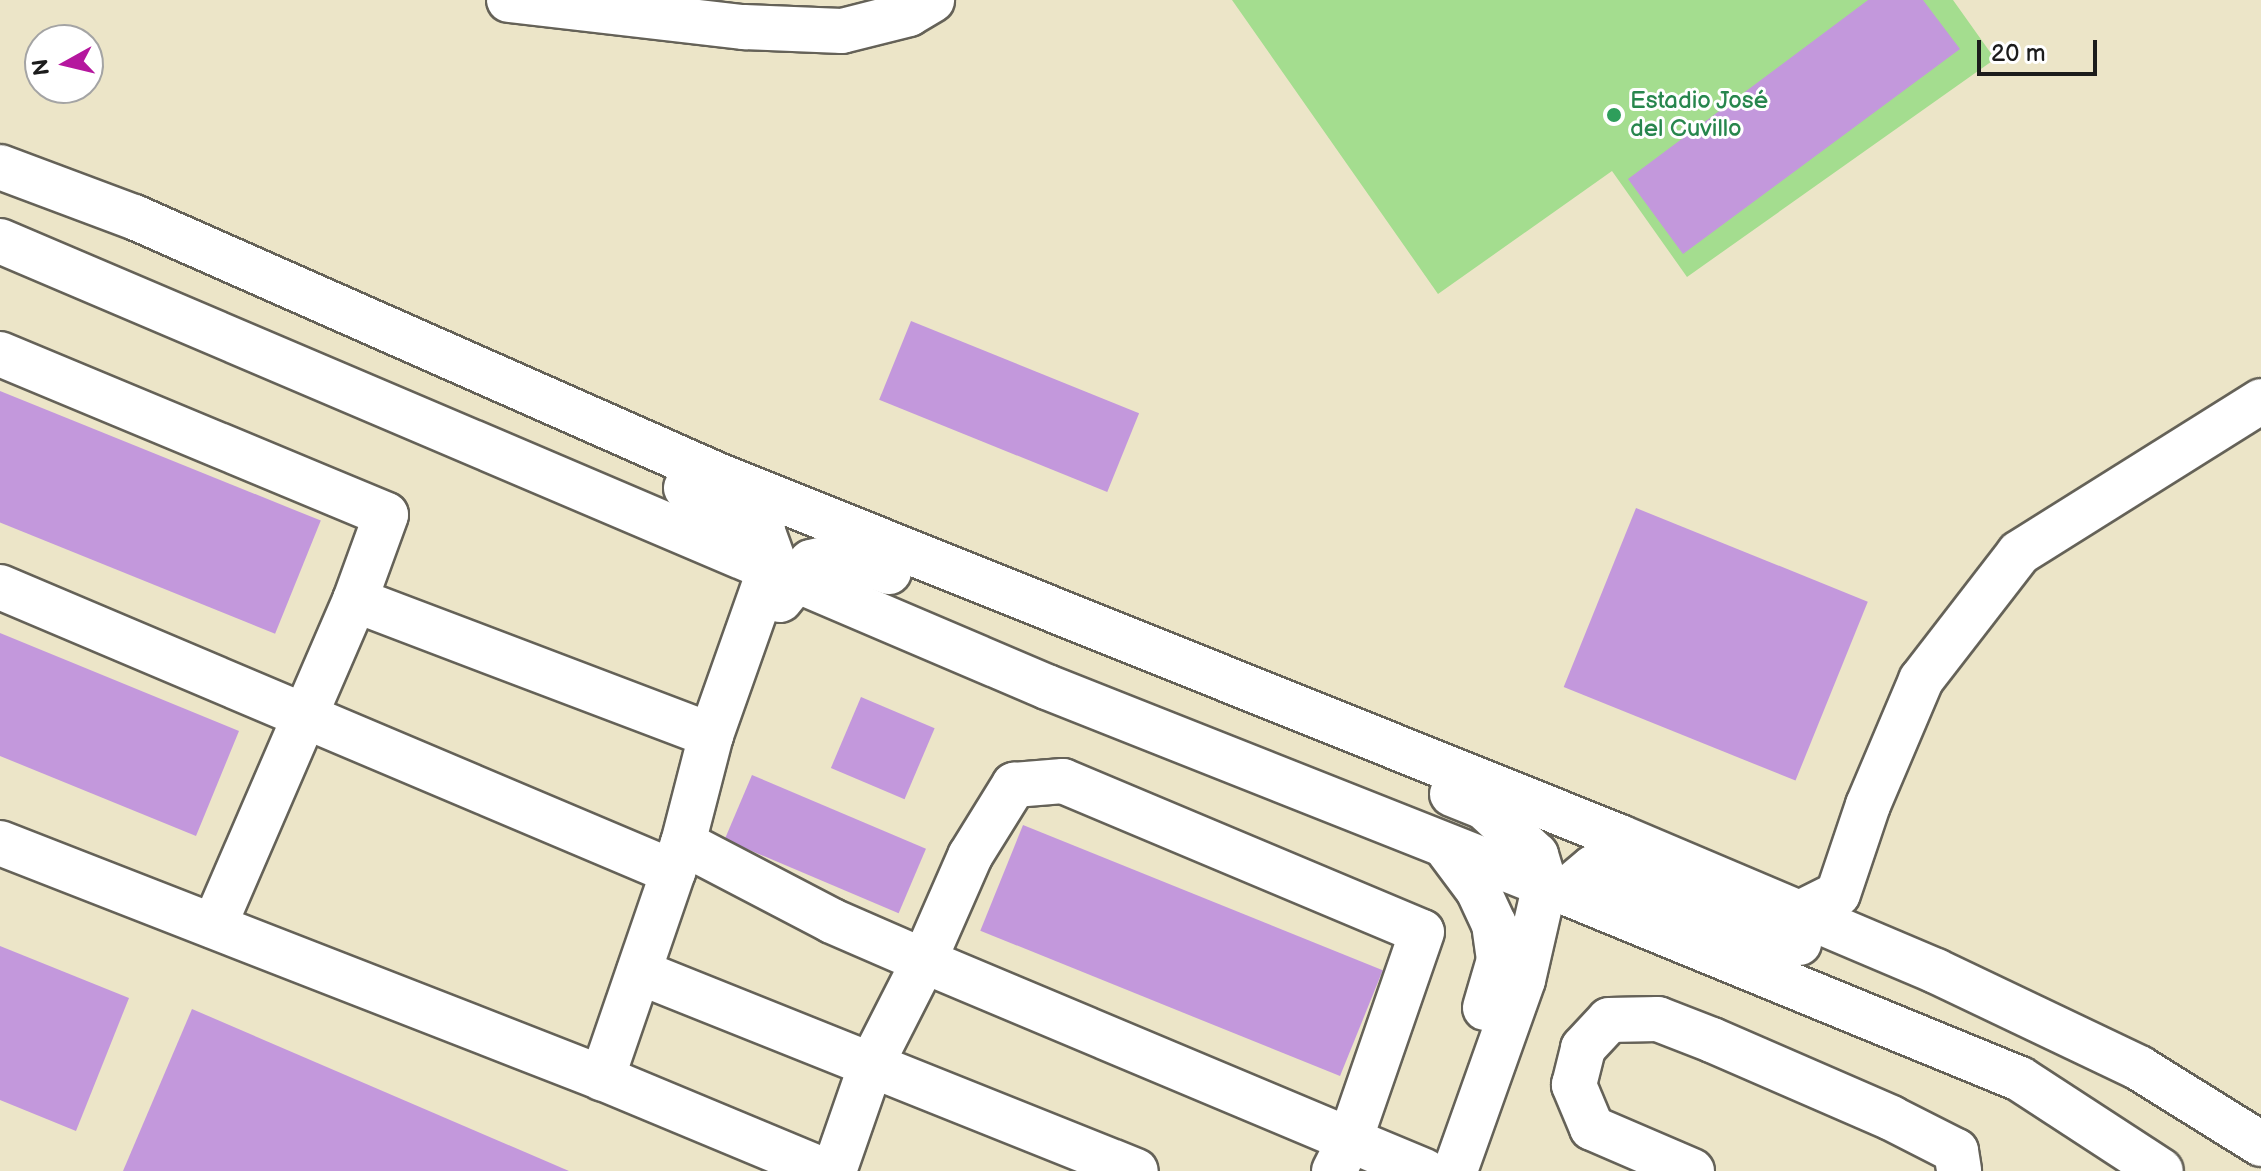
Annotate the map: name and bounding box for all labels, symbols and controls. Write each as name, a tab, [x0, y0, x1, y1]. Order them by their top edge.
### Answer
north arrow	[24, 24, 104, 104]
scale bar	[1981, 24, 2101, 74]
text: 20 m	[1991, 39, 2046, 68]
text: N	[27, 57, 56, 77]
place label: Estadio José del Cuvillo	[1630, 87, 1769, 143]
marker: Estadio José del Cuvillo	[1605, 106, 1623, 124]

